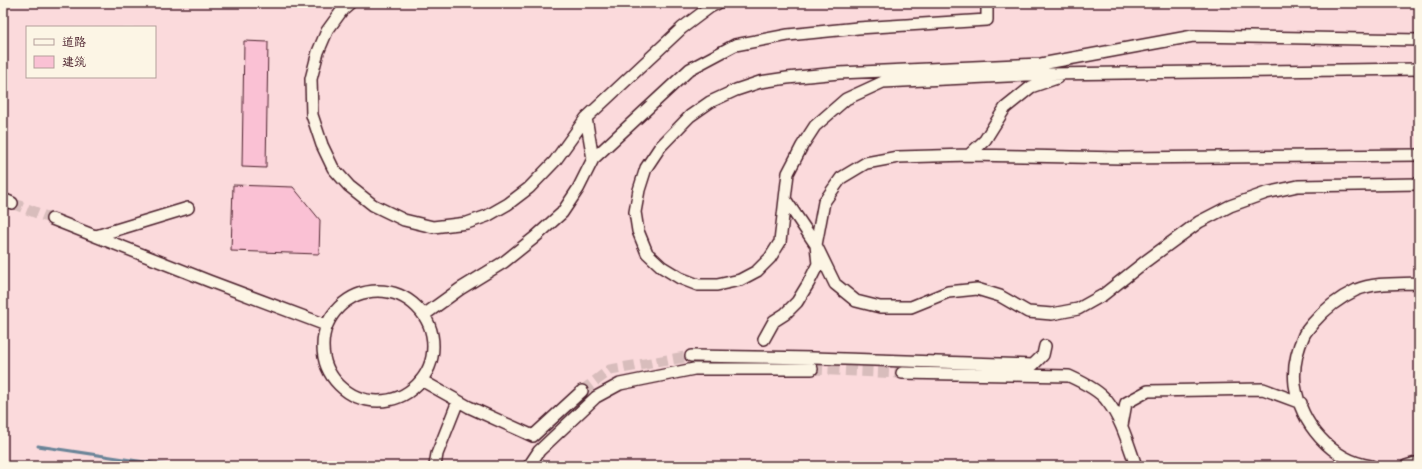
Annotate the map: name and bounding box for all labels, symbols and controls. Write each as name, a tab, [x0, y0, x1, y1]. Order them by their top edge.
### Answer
legend	[26, 26, 156, 78]
text: 道路	[62, 34, 86, 52]
text: 建筑	[62, 54, 86, 72]

